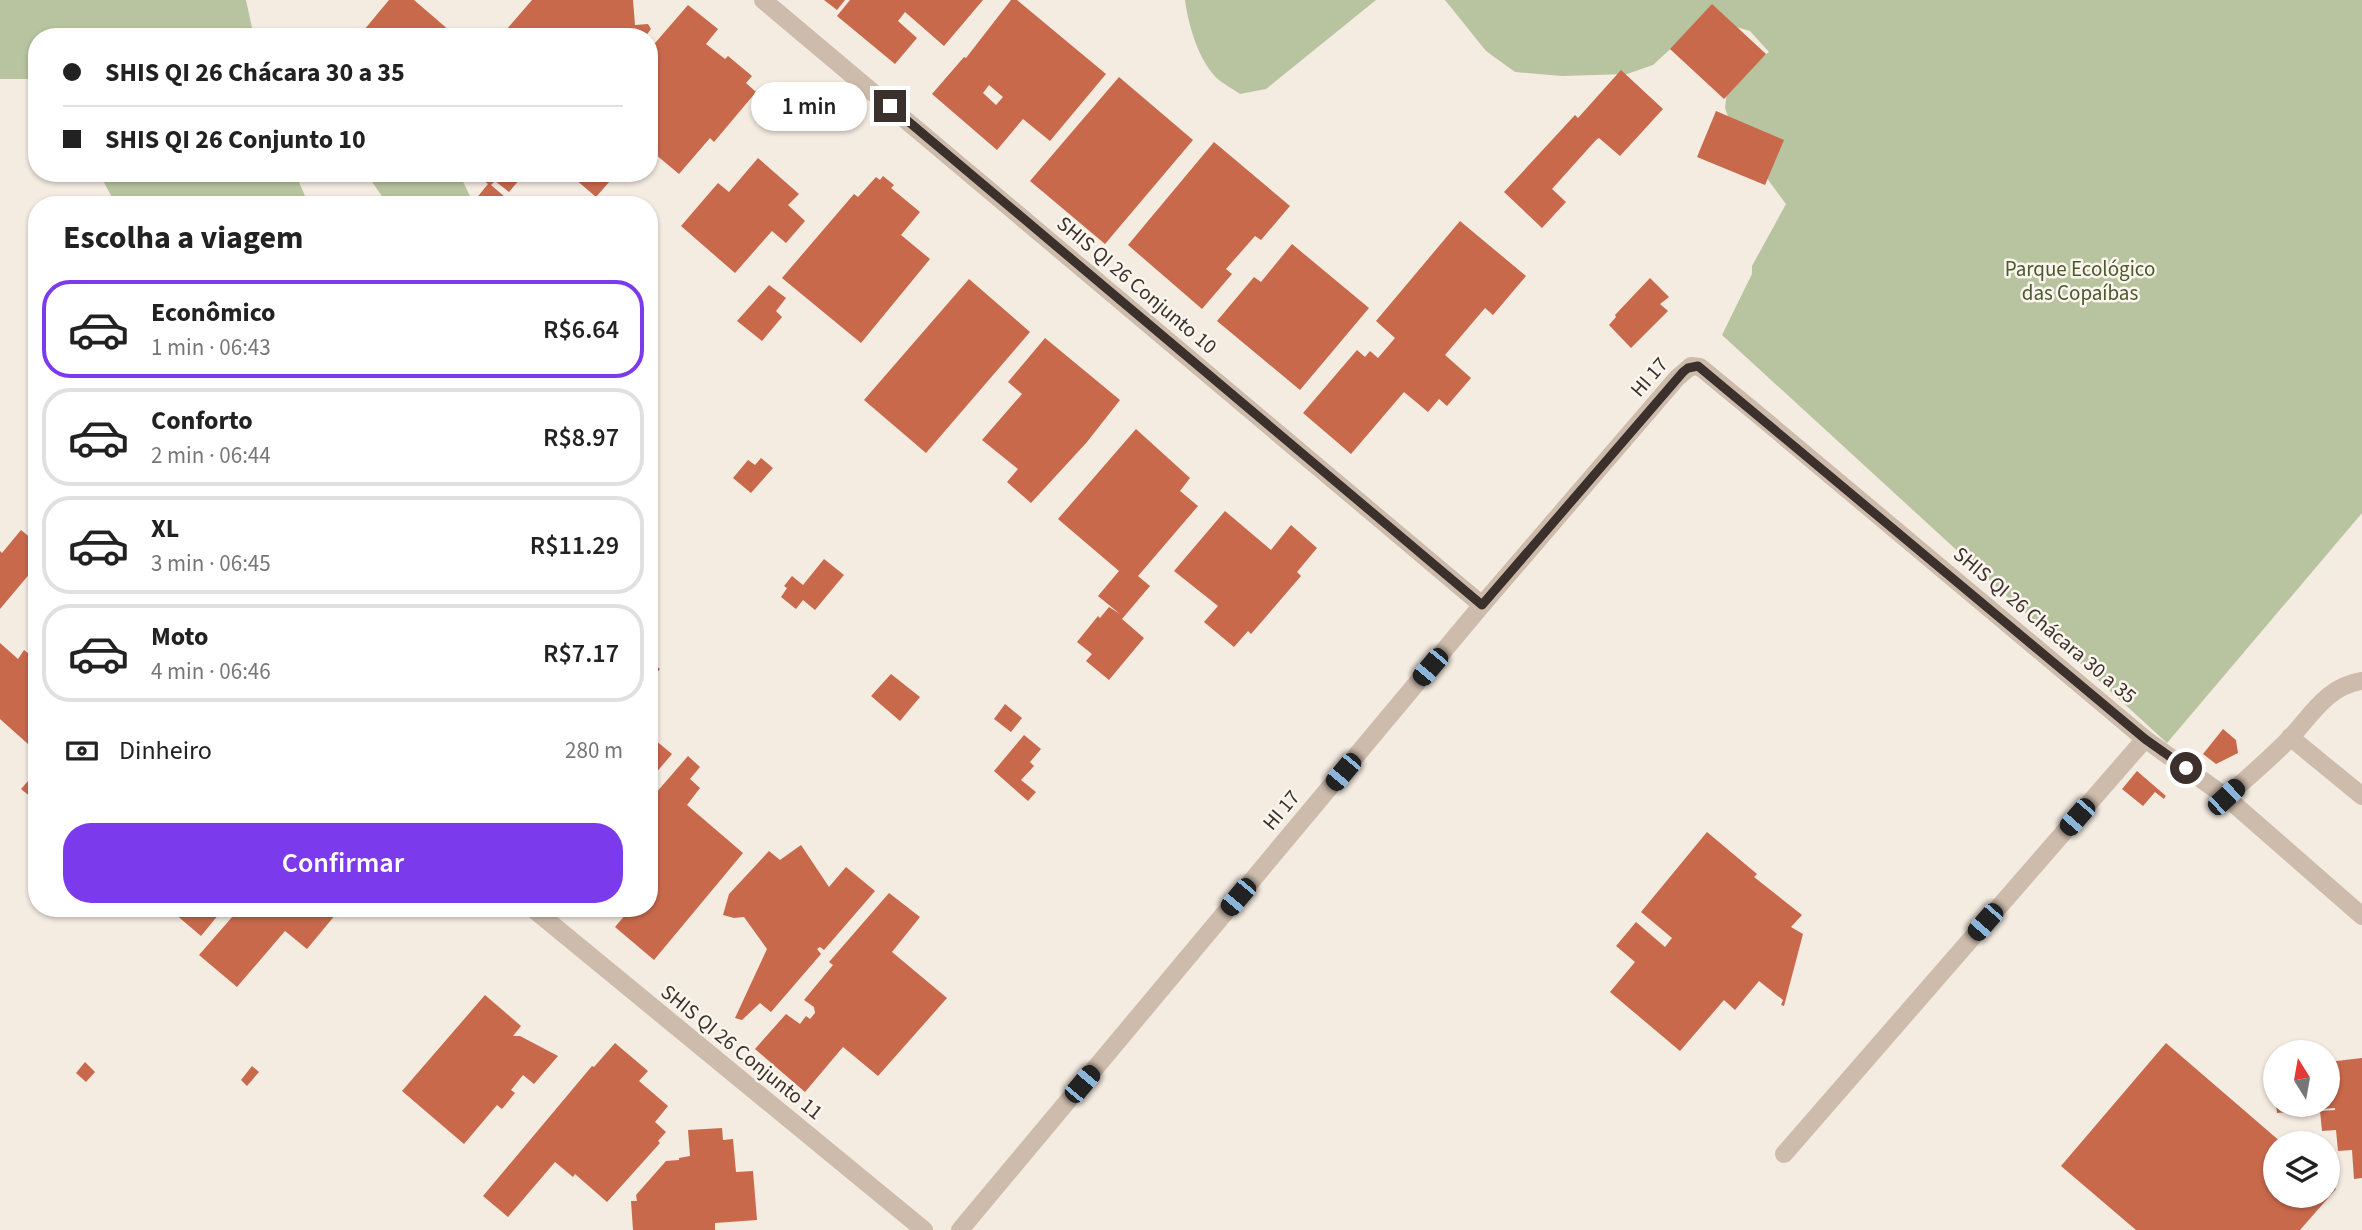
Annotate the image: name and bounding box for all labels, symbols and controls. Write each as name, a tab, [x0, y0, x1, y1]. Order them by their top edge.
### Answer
text: SHIS QI 26 Chácara 30 a 35	[105, 54, 405, 91]
callout: 1 min	[750, 82, 866, 130]
text: 1 min	[782, 90, 836, 123]
route end	[874, 90, 906, 122]
text: SHIS QI 26 Conjunto 10	[105, 121, 366, 158]
street label: SHIS QI 26 Conjunto 10	[1050, 209, 1224, 361]
text: Escolha a viagem	[63, 215, 303, 261]
park label: Parque Ecológico das Copaíbas	[2005, 254, 2155, 308]
text: Econômico	[151, 294, 276, 331]
icon: car	[67, 298, 130, 361]
text: R$6.64	[543, 311, 619, 348]
text: 1 min · 06:43	[151, 331, 271, 364]
street label: HI 17	[1623, 350, 1675, 404]
text: Conforto	[151, 402, 253, 439]
icon: car	[67, 406, 130, 469]
text: R$8.97	[543, 419, 619, 456]
text: 2 min · 06:44	[151, 439, 271, 472]
text: XL	[151, 510, 179, 547]
icon: car	[67, 514, 130, 577]
text: R$11.29	[530, 527, 619, 564]
street label: SHIS QI 26 Chácara 30 a 35	[1947, 539, 2143, 711]
text: 3 min · 06:45	[151, 547, 271, 580]
text: Moto	[151, 618, 208, 655]
icon: car	[67, 622, 130, 685]
text: R$7.17	[543, 635, 619, 672]
car	[1409, 644, 1452, 690]
text: 4 min · 06:46	[151, 655, 271, 688]
icon: cash	[63, 732, 101, 770]
text: Dinheiro	[119, 732, 212, 769]
text: 280 m	[565, 734, 623, 767]
car	[1322, 749, 1365, 795]
route start	[2170, 752, 2202, 784]
car	[2204, 775, 2249, 819]
street label: HI 17	[1255, 783, 1307, 837]
car	[2056, 794, 2099, 840]
button: Confirmar	[63, 823, 623, 903]
car	[1217, 874, 1260, 920]
car	[1964, 899, 2007, 945]
street label: SHIS QI 26 Conjunto 11	[655, 977, 829, 1127]
north arrow	[2263, 1040, 2340, 1116]
map controls	[2263, 1040, 2340, 1208]
car	[1061, 1061, 1104, 1107]
button: layers	[2263, 1131, 2340, 1208]

